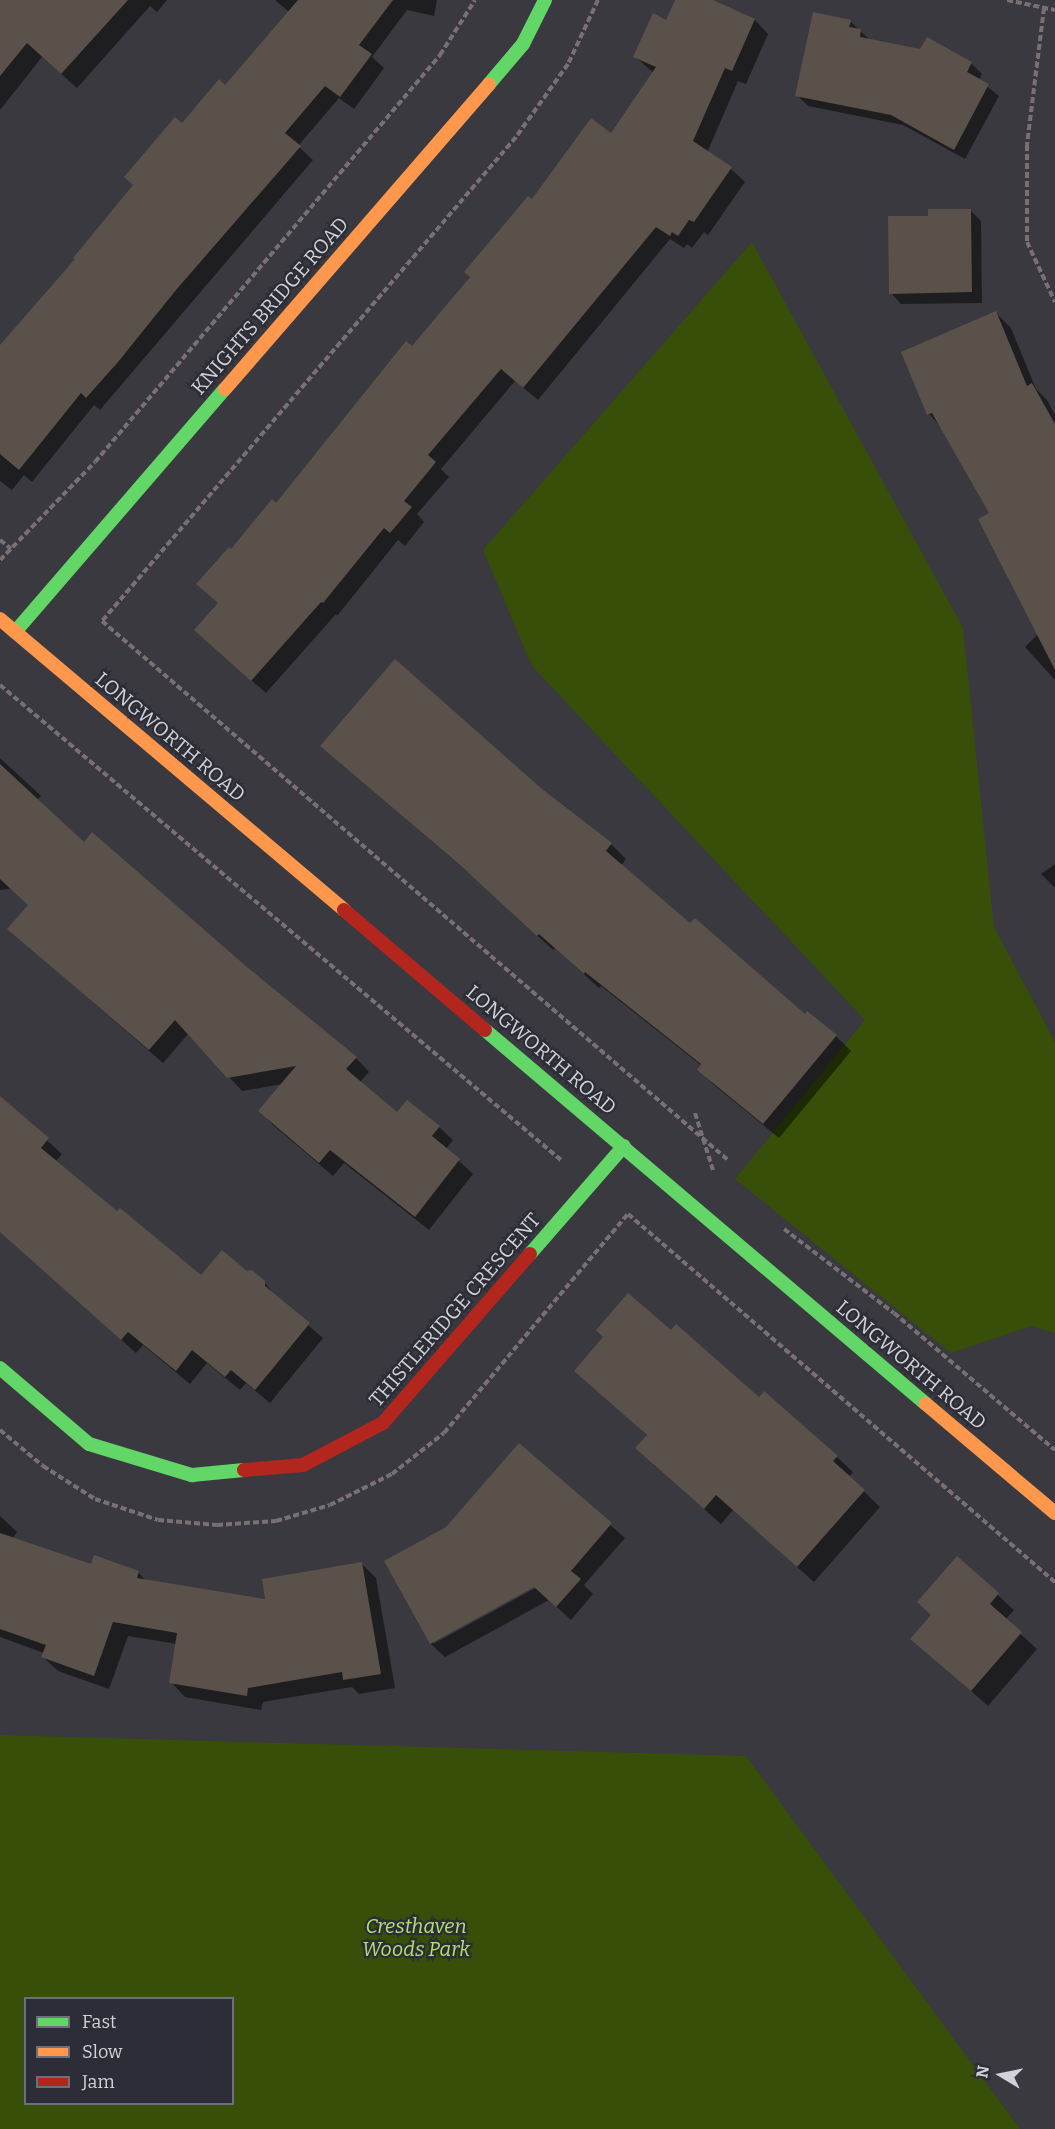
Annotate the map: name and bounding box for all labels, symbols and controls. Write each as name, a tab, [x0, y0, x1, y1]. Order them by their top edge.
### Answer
street label: KNIGHTS BRIDGE ROAD	[186, 212, 354, 400]
street label: LONGWORTH ROAD	[90, 667, 250, 807]
street label: LONGWORTH ROAD	[461, 980, 621, 1120]
street label: THISTLERIDGE CRESCENT	[364, 1208, 546, 1412]
street label: LONGWORTH ROAD	[831, 1295, 991, 1435]
park label: Cresthaven Woods Park	[362, 1914, 470, 1961]
legend	[24, 1997, 234, 2105]
text: Fast	[82, 2011, 117, 2033]
text: Slow	[82, 2041, 122, 2063]
north arrow	[971, 2045, 1031, 2105]
text: N	[972, 2064, 993, 2080]
text: Jam	[82, 2071, 115, 2093]

